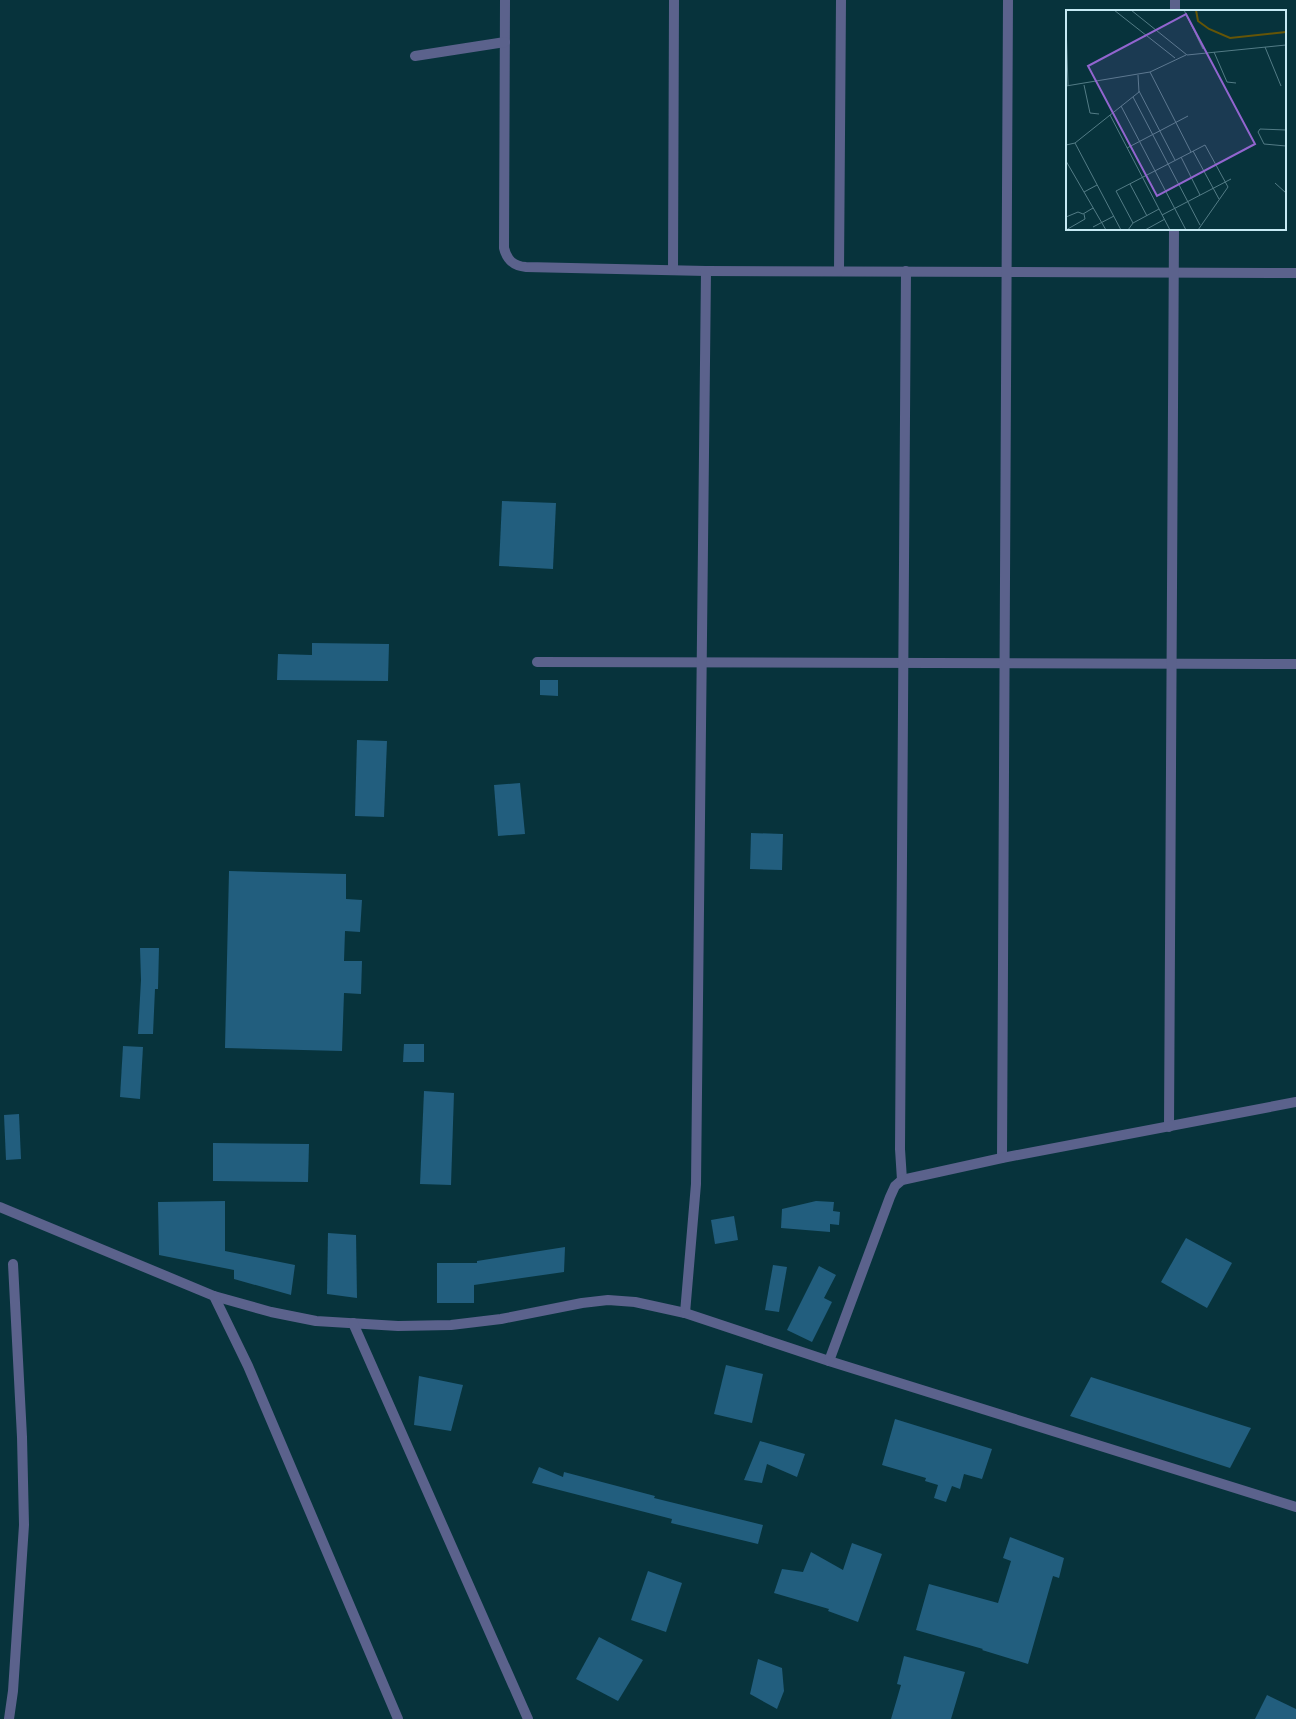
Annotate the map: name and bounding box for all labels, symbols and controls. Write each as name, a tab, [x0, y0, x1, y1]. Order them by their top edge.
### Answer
inset map	[1066, 10, 1286, 230]

